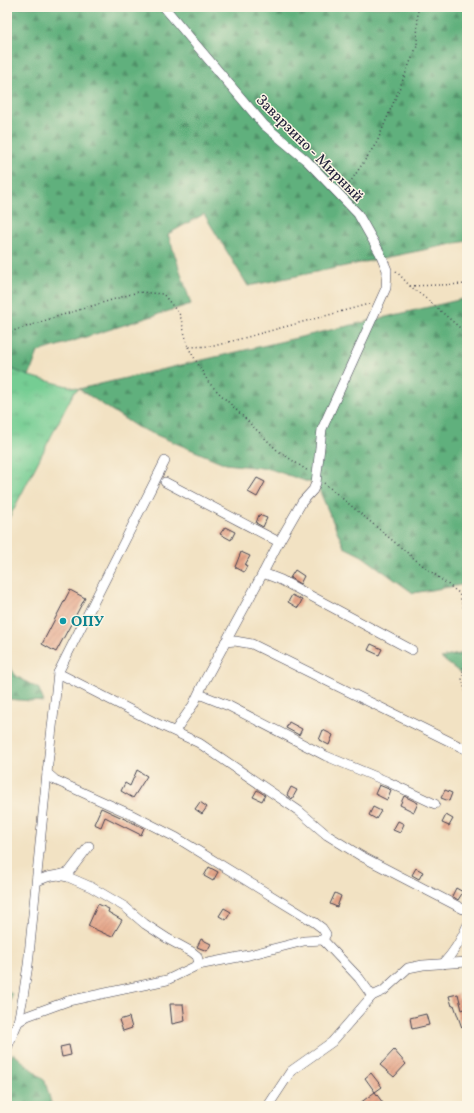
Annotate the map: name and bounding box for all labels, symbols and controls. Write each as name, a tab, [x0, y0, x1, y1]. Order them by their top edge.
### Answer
street label: Заварзино - Мирный	[251, 91, 367, 207]
place label: ОПУ	[71, 612, 104, 633]
marker: ОПУ	[58, 616, 68, 626]

